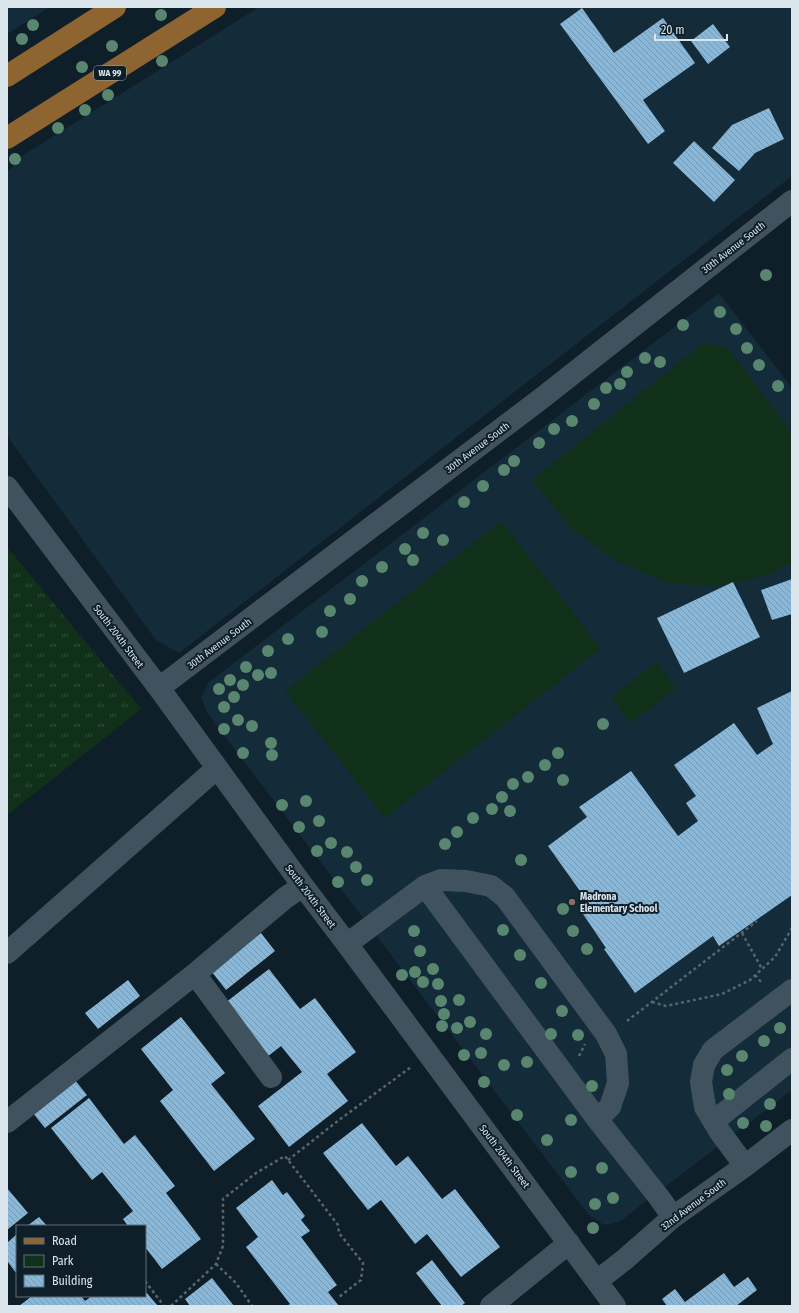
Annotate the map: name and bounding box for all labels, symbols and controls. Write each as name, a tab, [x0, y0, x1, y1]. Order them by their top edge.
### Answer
scale bar	[655, 16, 727, 42]
text: 20 m	[661, 23, 685, 37]
road number: WA 99	[94, 66, 126, 80]
street label: 30th Avenue South	[700, 219, 768, 276]
street label: 30th Avenue South	[443, 420, 512, 476]
street label: South 204th Street	[90, 603, 146, 671]
street label: 30th Avenue South	[185, 616, 254, 672]
street label: South 204th Street	[282, 863, 338, 931]
place label: Madrona Elementary School	[580, 891, 658, 915]
marker: Madrona Elementary School	[567, 897, 577, 907]
street label: South 204th Street	[476, 1123, 532, 1191]
street label: 32nd Avenue South	[659, 1176, 728, 1233]
legend	[16, 1225, 146, 1297]
text: Road	[52, 1234, 77, 1248]
text: Park	[52, 1254, 74, 1268]
text: Building	[52, 1274, 93, 1288]

